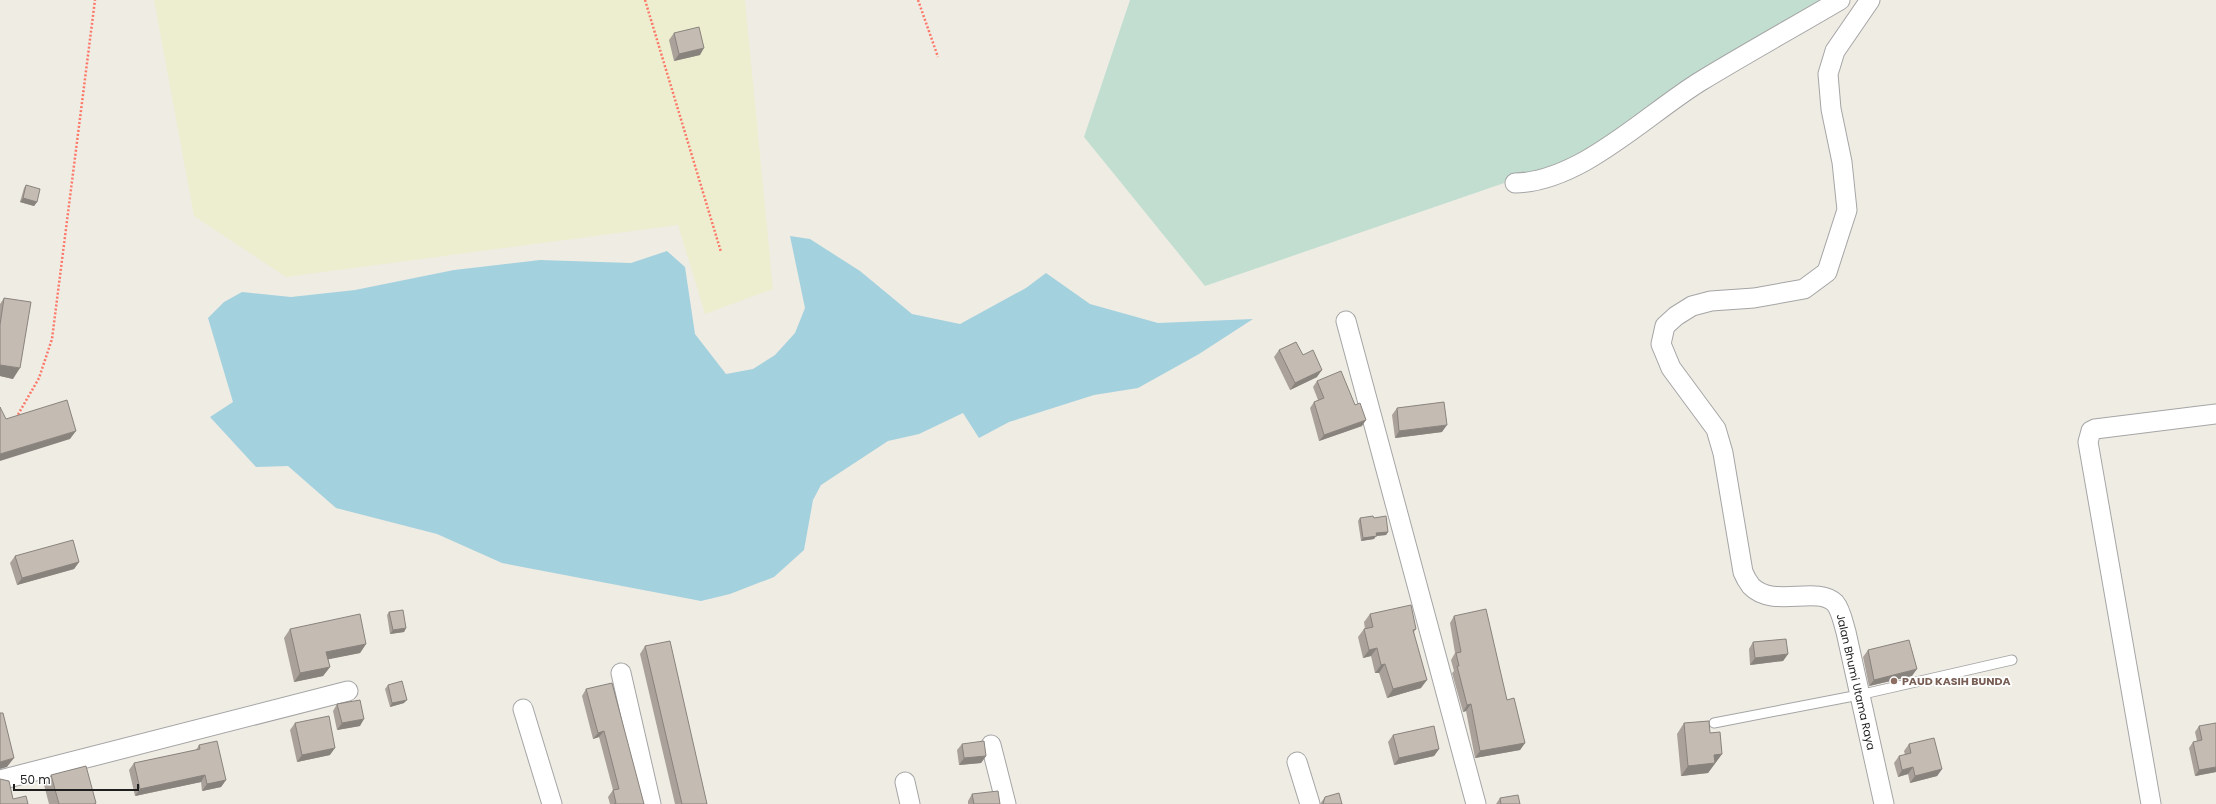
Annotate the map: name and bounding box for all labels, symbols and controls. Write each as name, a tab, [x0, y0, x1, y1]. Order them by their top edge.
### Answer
street label: Jalan Bhumi Utama Raya	[1833, 612, 1879, 752]
place label: PAUD KASIH BUNDA	[1902, 673, 2011, 689]
marker: PAUD KASIH BUNDA	[1889, 676, 1899, 686]
scale bar	[14, 766, 138, 792]
text: 50 m	[20, 771, 51, 788]

